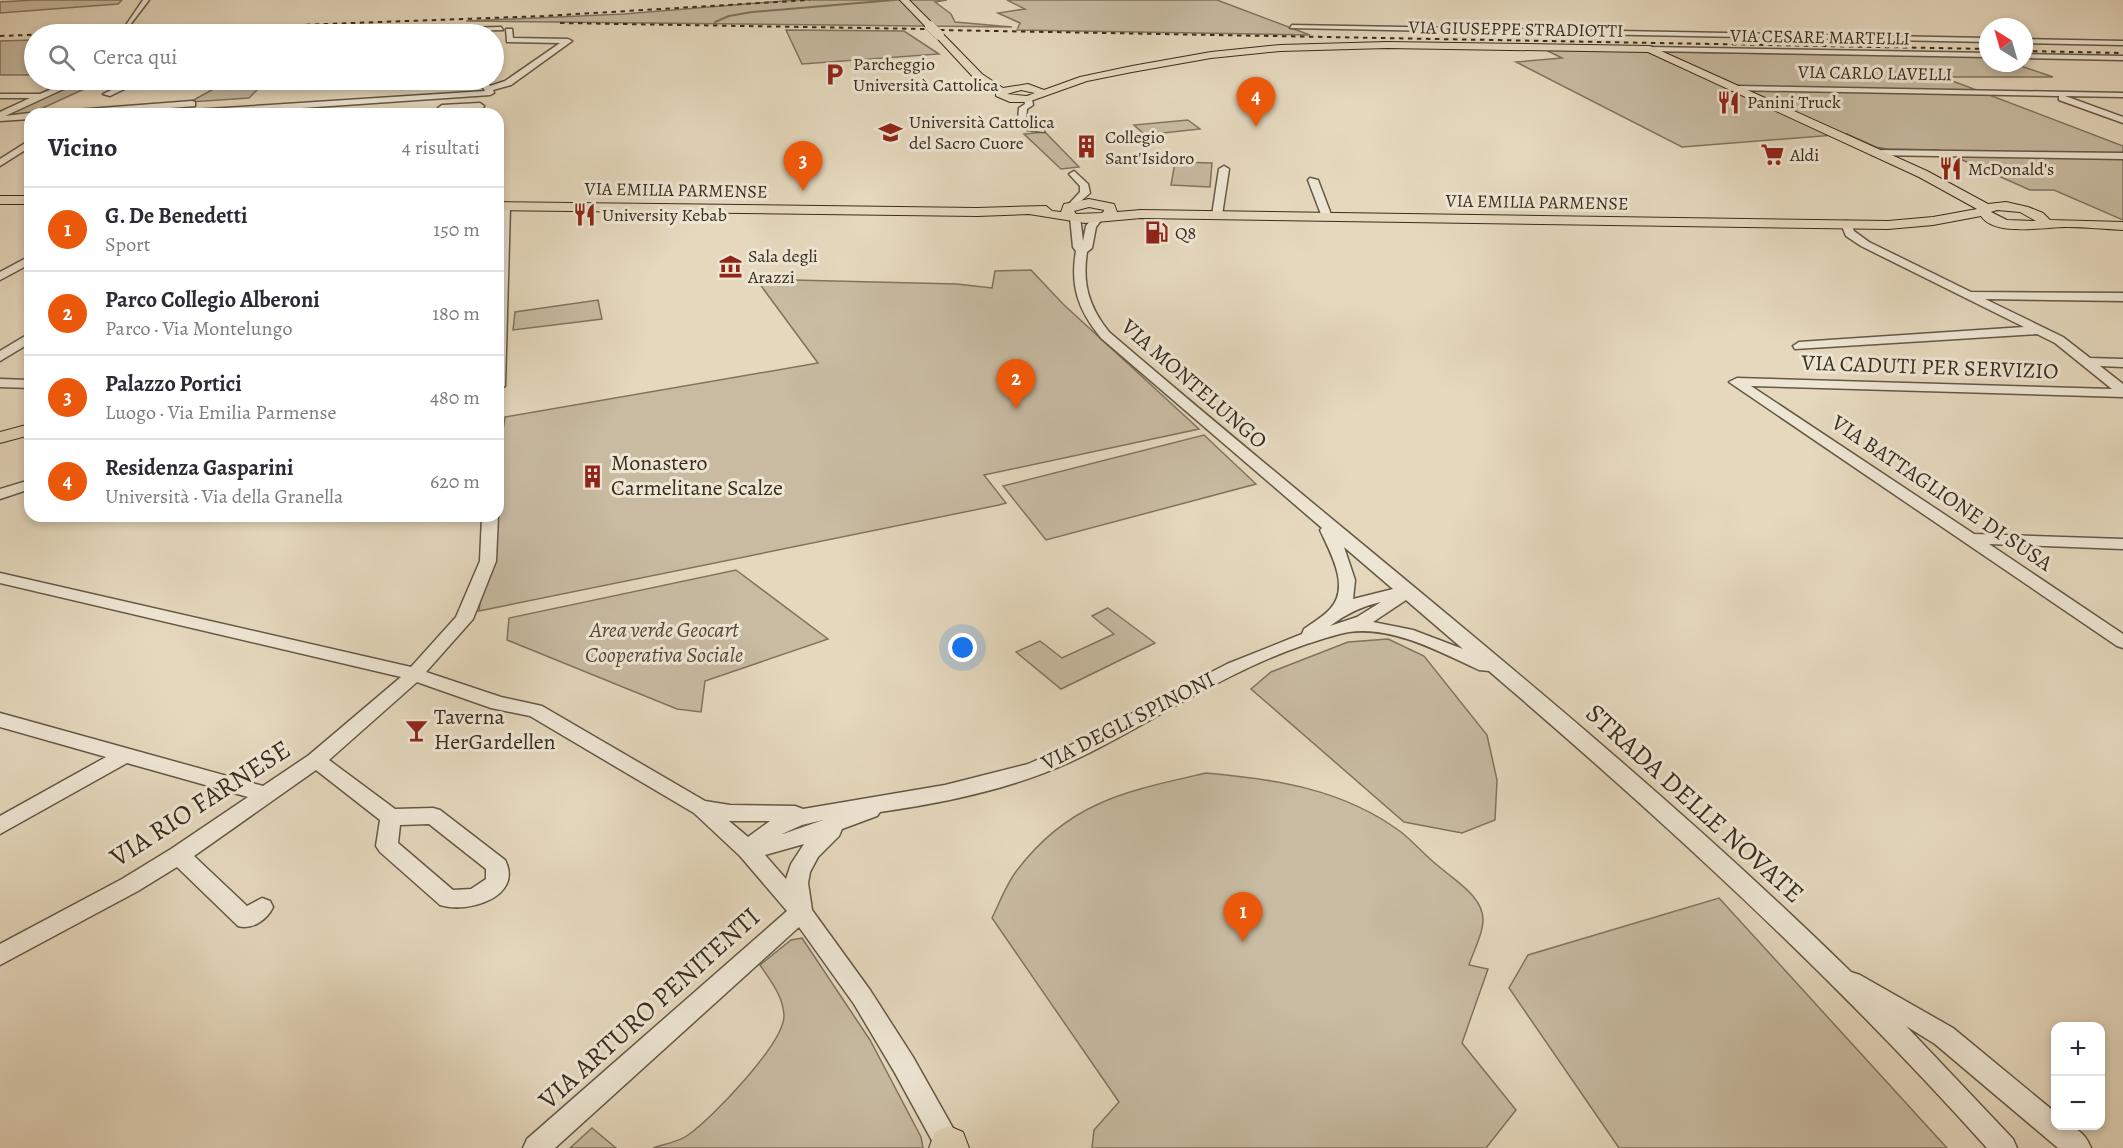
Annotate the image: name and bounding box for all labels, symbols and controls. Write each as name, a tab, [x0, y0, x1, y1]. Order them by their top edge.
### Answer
street label: VIA GIUSEPPE STRADIOTTI	[1407, 15, 1624, 43]
north arrow	[1979, 18, 2033, 72]
street label: VIA CESARE MARTELLI	[1729, 23, 1910, 51]
search box	[24, 24, 504, 90]
icon: search	[45, 41, 78, 74]
text: Cerca qui	[93, 42, 178, 72]
place label: Parcheggio Università Cattolica	[853, 52, 999, 97]
street label: VIA CARLO LAVELLI	[1797, 60, 1952, 86]
parking icon: Parcheggio Università Cattolica	[822, 61, 848, 87]
pin: 4	[1236, 78, 1276, 127]
restaurant icon: Panini Truck	[1716, 89, 1742, 115]
place label: Panini Truck	[1747, 90, 1841, 114]
place label: Università Cattolica del Sacro Cuore	[909, 110, 1055, 155]
school or university icon: Università Cattolica del Sacro Cuore	[878, 119, 904, 145]
place label: Collegio Sant'Isidoro	[1105, 125, 1194, 170]
text: Vicino	[48, 130, 117, 165]
text: 4 risultati	[402, 134, 480, 161]
building icon: Collegio Sant'Isidoro	[1074, 134, 1100, 160]
pin: 3	[784, 142, 822, 191]
supermarket icon: Aldi	[1759, 142, 1785, 168]
place label: Aldi	[1789, 143, 1819, 167]
restaurant icon: McDonald's	[1937, 156, 1963, 182]
place label: McDonald's	[1968, 157, 2054, 181]
street label: VIA EMILIA PARMENSE	[583, 176, 768, 204]
street label: VIA EMILIA PARMENSE	[1444, 188, 1629, 216]
text: G. De Benedetti	[105, 201, 247, 231]
restaurant icon: University Kebab	[571, 202, 597, 228]
place label: University Kebab	[602, 203, 727, 227]
text: 1	[64, 216, 71, 243]
text: 150 m	[433, 216, 480, 243]
fuel station icon: Q8	[1144, 220, 1170, 246]
place label: Q8	[1175, 221, 1196, 245]
text: Sport	[105, 231, 150, 258]
place label: Sala degli Arazzi	[747, 244, 818, 289]
museum icon: Sala degli Arazzi	[717, 253, 743, 279]
text: Parco Collegio Alberoni	[105, 285, 320, 315]
text: 2	[63, 300, 72, 327]
text: 180 m	[432, 300, 480, 327]
street label: VIA MONTELUNGO	[1114, 312, 1273, 456]
text: Parco · Via Montelungo	[105, 315, 292, 342]
street label: VIA CADUTI PER SERVIZIO	[1800, 347, 2059, 386]
pin: 2	[996, 360, 1036, 409]
text: Palazzo Portici	[105, 369, 242, 399]
text: 3	[63, 384, 72, 411]
text: 480 m	[430, 384, 480, 411]
text: Luogo · Via Emilia Parmense	[105, 399, 337, 426]
street label: VIA BATTAGLIONE DI SUSA	[1825, 407, 2059, 579]
place label: Monastero Carmelitane Scalze	[611, 448, 783, 503]
text: Residenza Gasparini	[105, 453, 293, 483]
building icon: Monastero Carmelitane Scalze	[580, 463, 606, 489]
text: 4	[63, 468, 72, 495]
text: 620 m	[430, 468, 480, 495]
text: Università · Via della Granella	[105, 483, 343, 510]
park label: Area verde Geocart Cooperativa Sociale	[585, 615, 743, 670]
your location	[948, 633, 977, 662]
street label: VIA DEGLI SPINONI	[1035, 664, 1220, 778]
street label: STRADA DELLE NOVATE	[1578, 695, 1812, 911]
place label: Taverna HerGardellen	[434, 702, 556, 757]
bar icon: Taverna HerGardellen	[403, 717, 429, 743]
street label: VIA RIO FARNESE	[102, 731, 297, 875]
pin: 1	[1224, 892, 1262, 942]
street label: VIA ARTURO PENITENTI	[530, 899, 767, 1118]
map controls	[2051, 1022, 2105, 1130]
button: +	[2051, 1022, 2105, 1076]
button: −	[2051, 1076, 2105, 1130]

